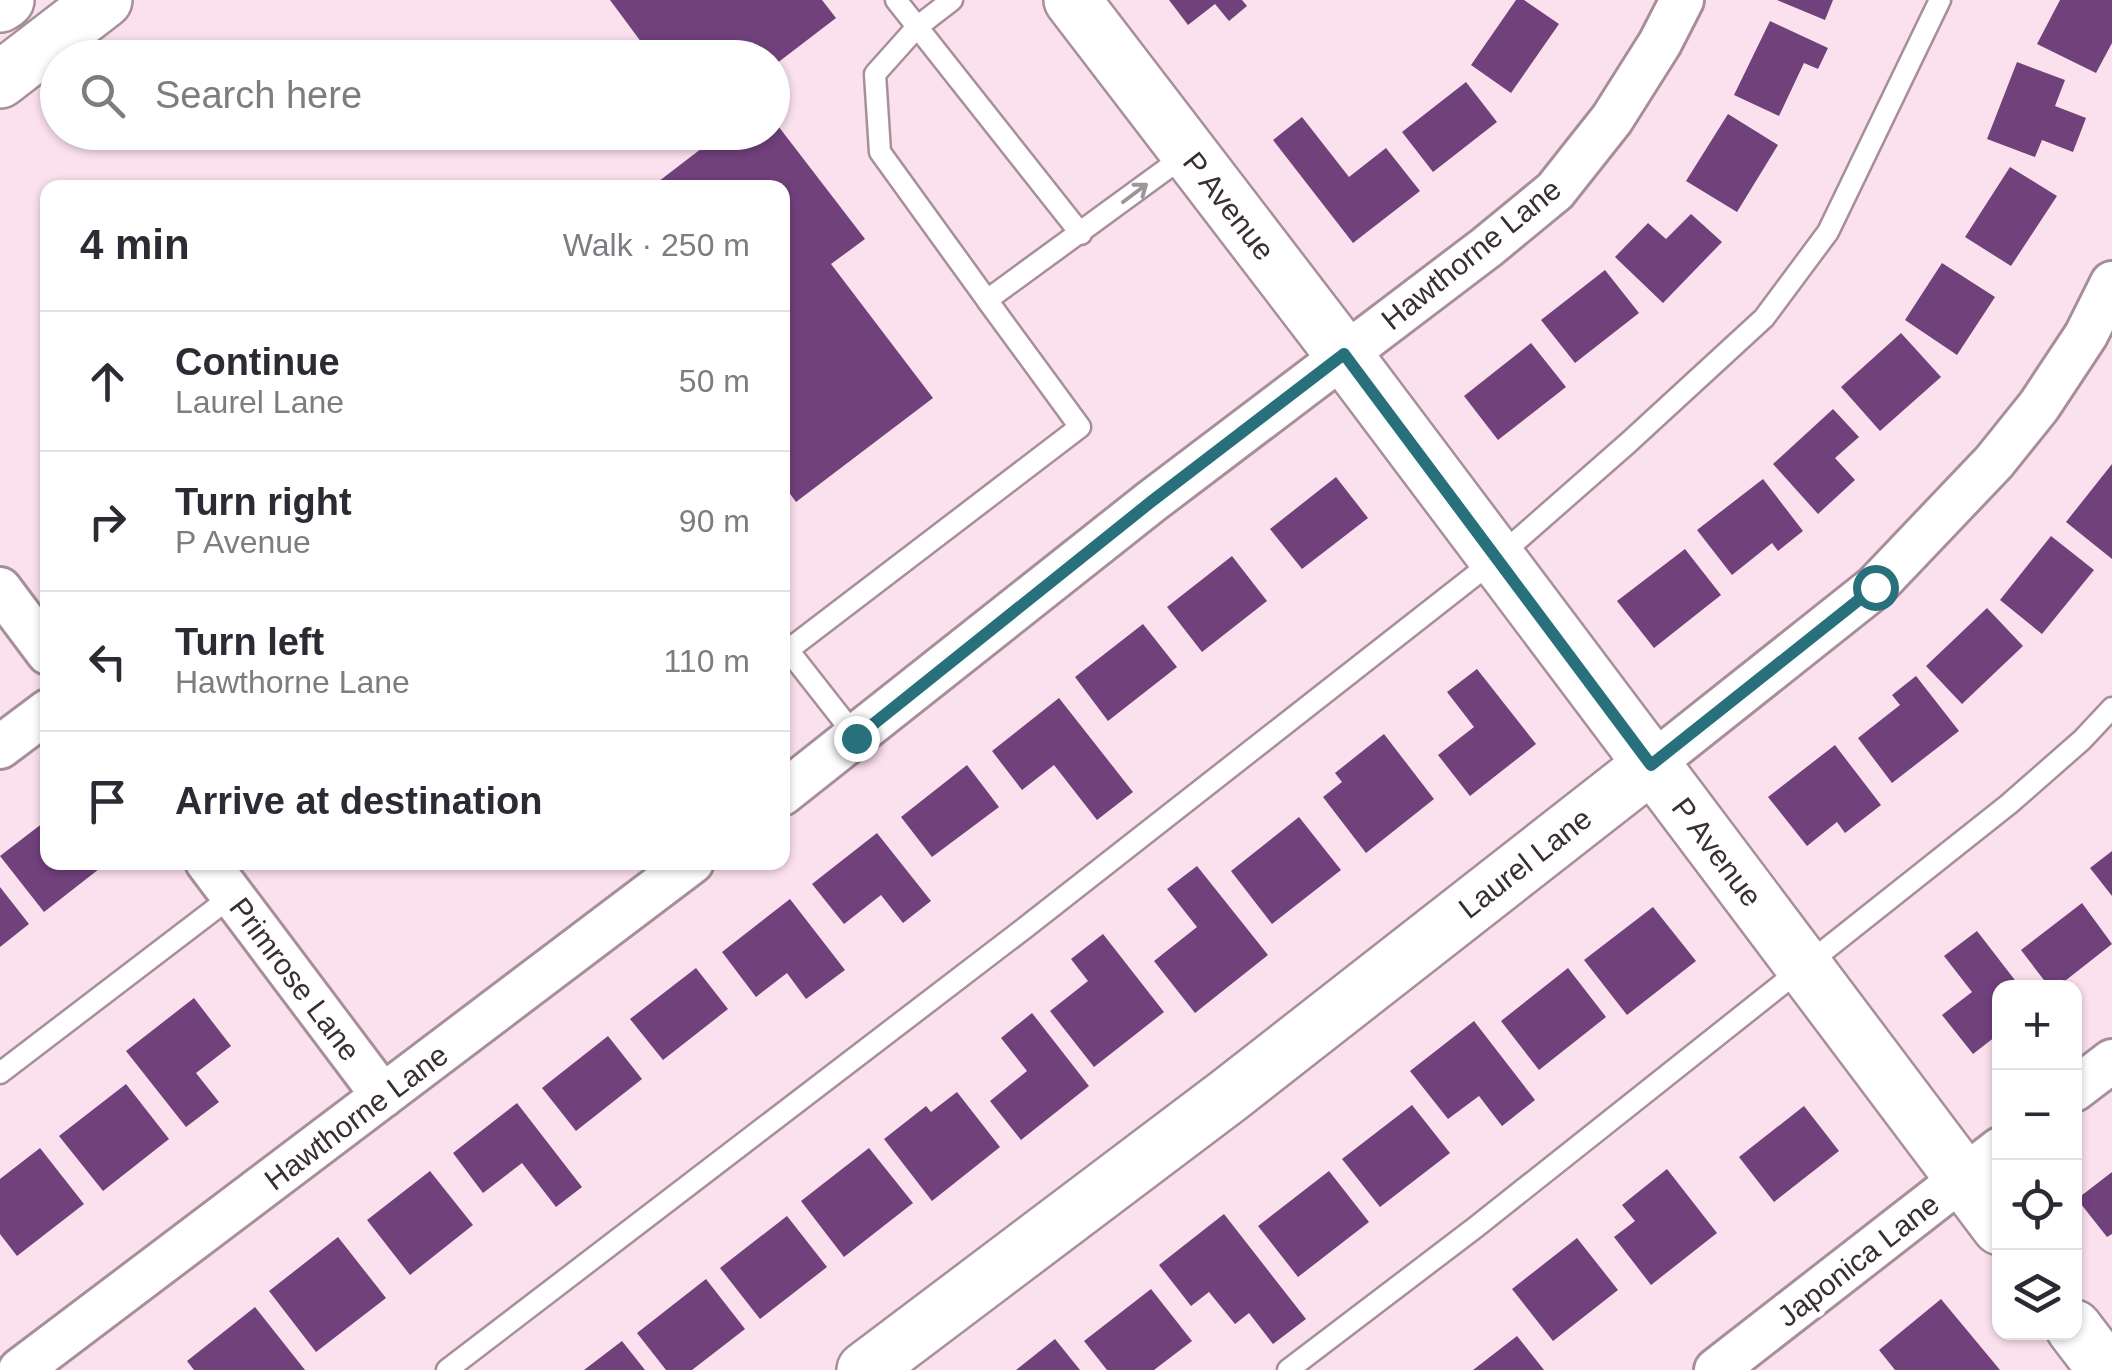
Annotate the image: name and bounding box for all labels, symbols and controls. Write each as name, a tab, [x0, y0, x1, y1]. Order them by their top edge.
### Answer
search box	[40, 40, 790, 150]
icon: search	[75, 68, 130, 123]
text: Search here	[155, 74, 362, 116]
street label: P Avenue	[1177, 146, 1281, 266]
street label: Hawthorne Lane	[1375, 172, 1567, 336]
one-way arrow	[1121, 183, 1148, 204]
text: 4 min	[80, 221, 190, 268]
text: Walk · 250 m	[563, 227, 750, 263]
text: Continue	[175, 341, 340, 383]
icon: ahead	[80, 354, 135, 409]
text: 50 m	[679, 363, 750, 399]
text: Laurel Lane	[175, 384, 344, 420]
text: Turn right	[175, 481, 352, 523]
icon: right	[80, 494, 135, 549]
text: 90 m	[679, 503, 750, 539]
text: P Avenue	[175, 524, 311, 560]
route start	[1853, 565, 1899, 611]
text: Turn left	[175, 621, 324, 663]
icon: left	[80, 634, 135, 689]
text: 110 m	[663, 643, 750, 679]
text: Hawthorne Lane	[175, 664, 410, 700]
route end	[834, 716, 880, 762]
icon: arrive	[80, 774, 135, 829]
text: Arrive at destination	[175, 780, 542, 822]
street label: P Avenue	[1665, 791, 1769, 913]
street label: Laurel Lane	[1452, 801, 1598, 925]
street label: Primrose Lane	[223, 891, 367, 1067]
map controls	[1992, 980, 2082, 1340]
button: +	[1992, 980, 2082, 1070]
street label: Hawthorne Lane	[258, 1038, 454, 1196]
button: −	[1992, 1070, 2082, 1160]
button: locate	[1992, 1160, 2082, 1250]
street label: Japonica Lane	[1771, 1187, 1945, 1333]
button: layers	[1992, 1250, 2082, 1340]

